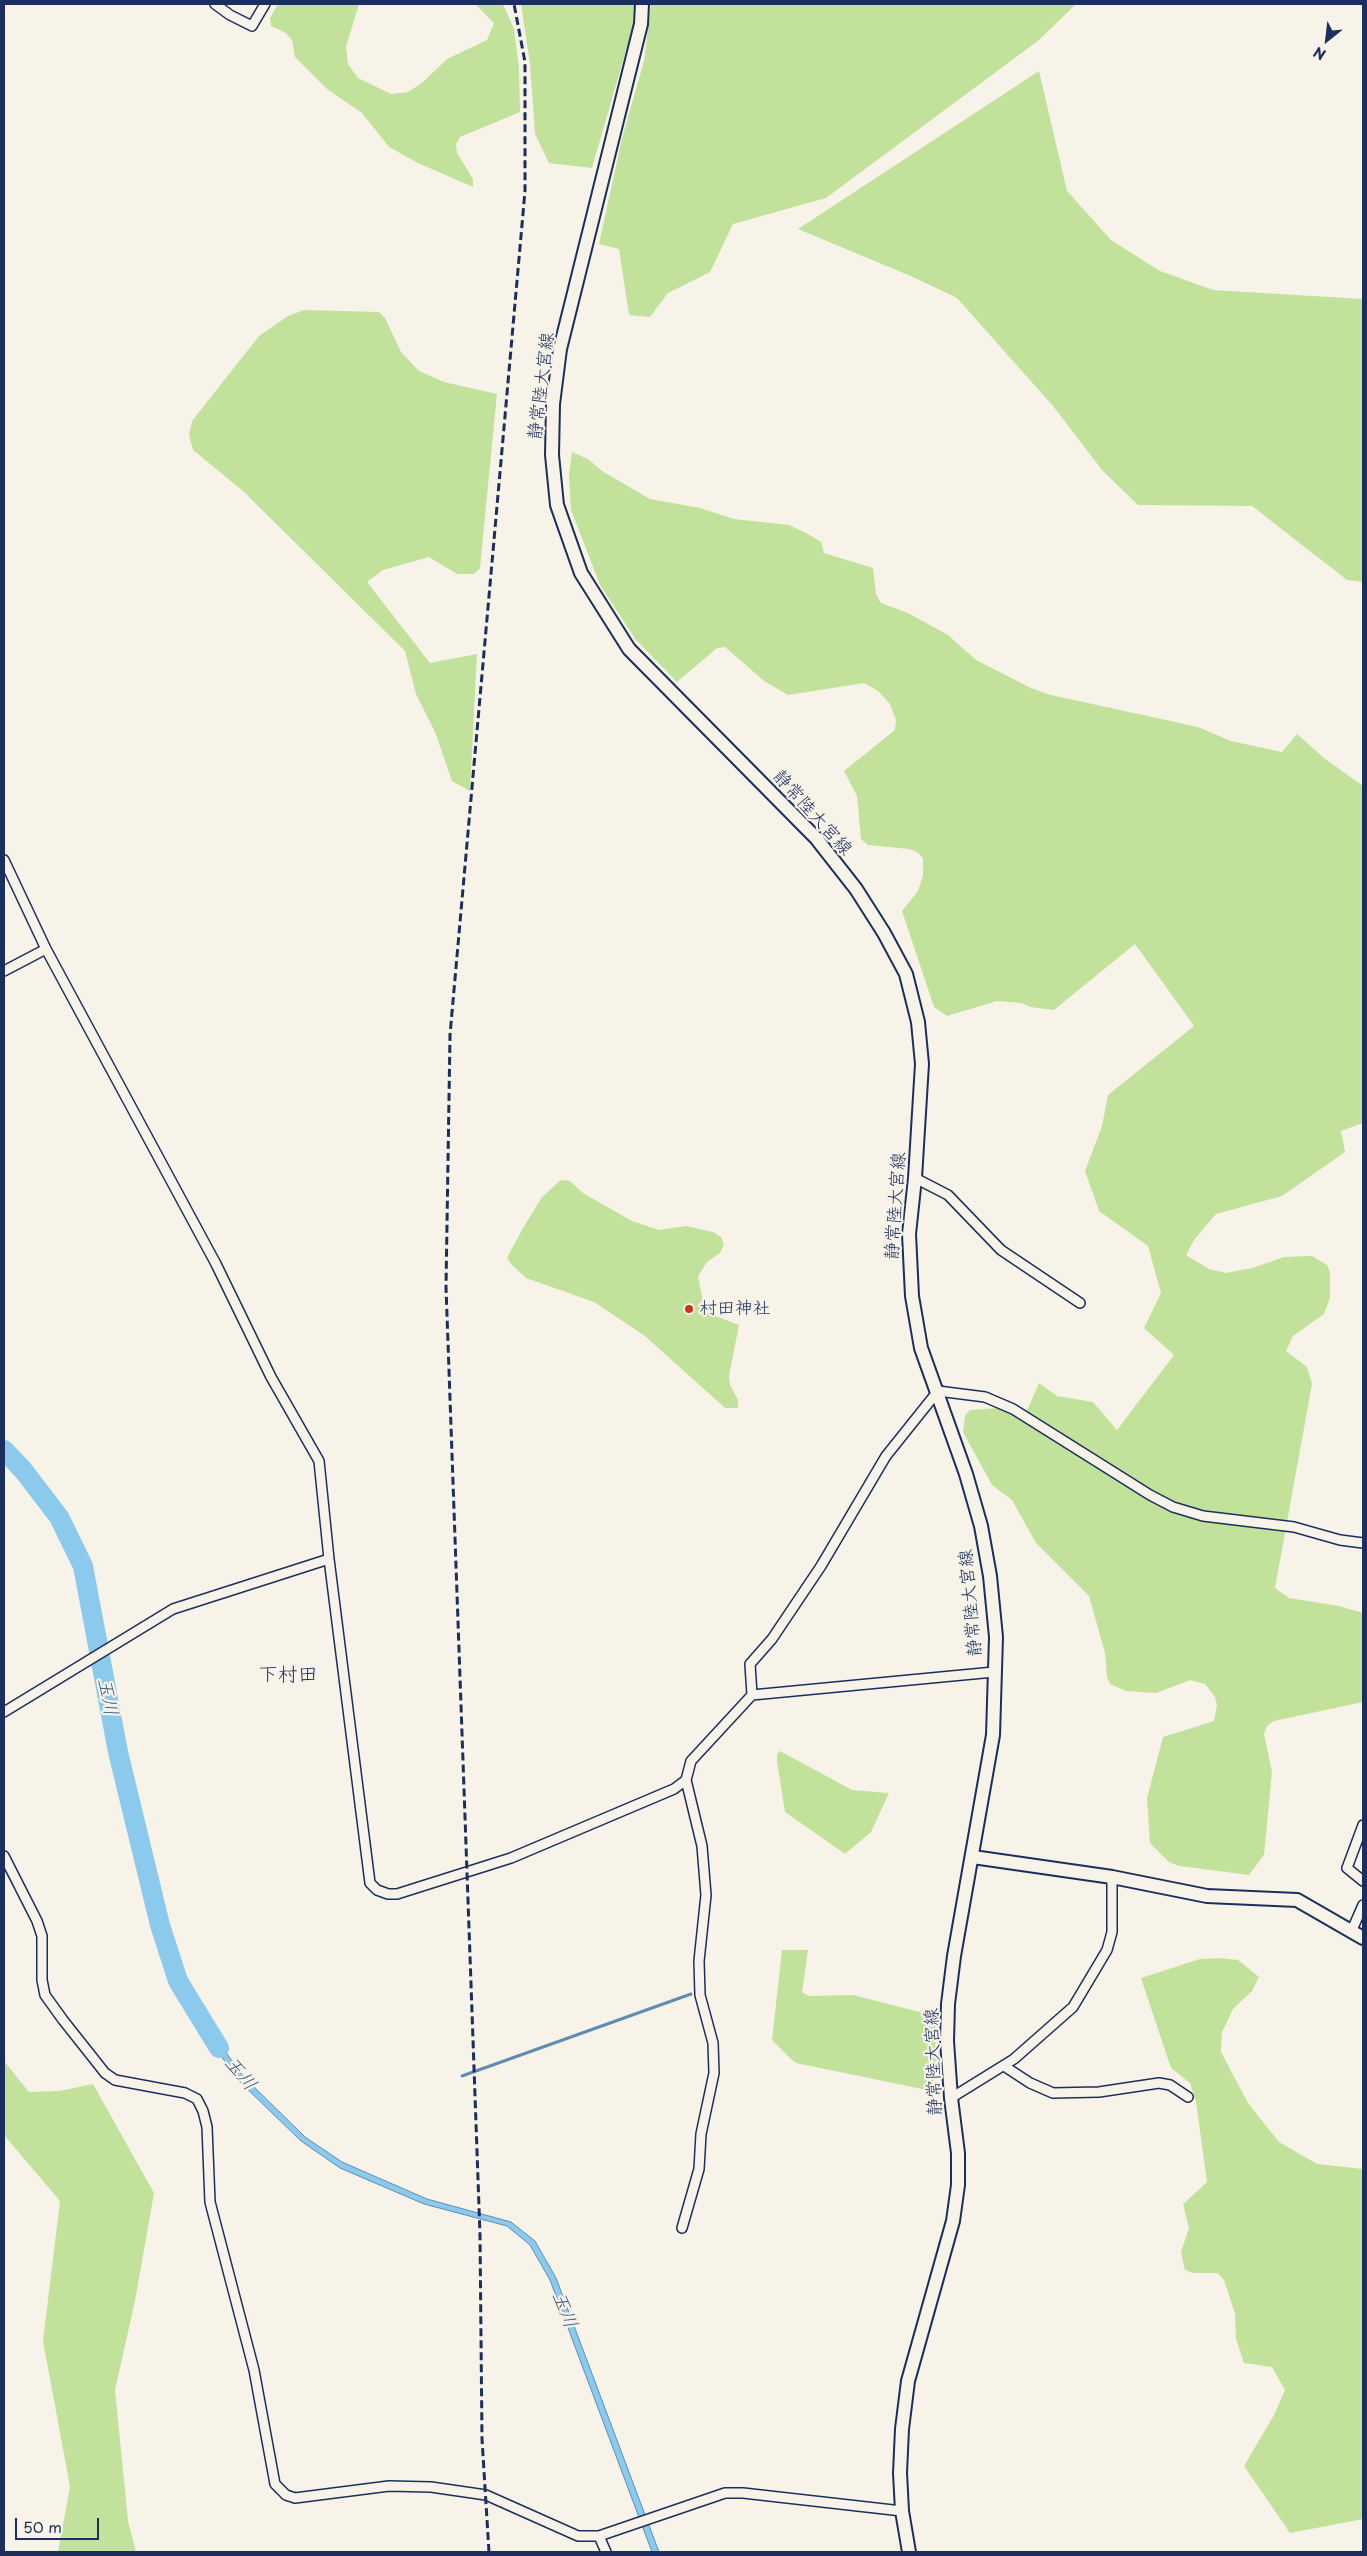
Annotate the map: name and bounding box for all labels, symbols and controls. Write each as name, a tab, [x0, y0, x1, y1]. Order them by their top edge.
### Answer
north arrow	[1302, 15, 1352, 65]
text: N	[1310, 42, 1329, 65]
street label: 静常陸大宮線	[525, 331, 559, 441]
street label: 静常陸大宮線	[768, 766, 856, 860]
street label: 静常陸大宮線	[881, 1151, 911, 1261]
place label: 村田神社	[699, 1298, 771, 1320]
marker: 村田神社	[683, 1303, 695, 1315]
street label: 静常陸大宮線	[956, 1548, 986, 1658]
district label: 下村田	[258, 1663, 318, 1687]
water label: 玉川	[92, 1676, 122, 1718]
street label: 静常陸大宮線	[921, 2008, 947, 2116]
water label: 玉川	[219, 2052, 261, 2096]
water label: 玉川	[547, 2288, 581, 2332]
scale bar	[18, 2508, 101, 2540]
text: 50 m	[23, 2515, 62, 2538]

